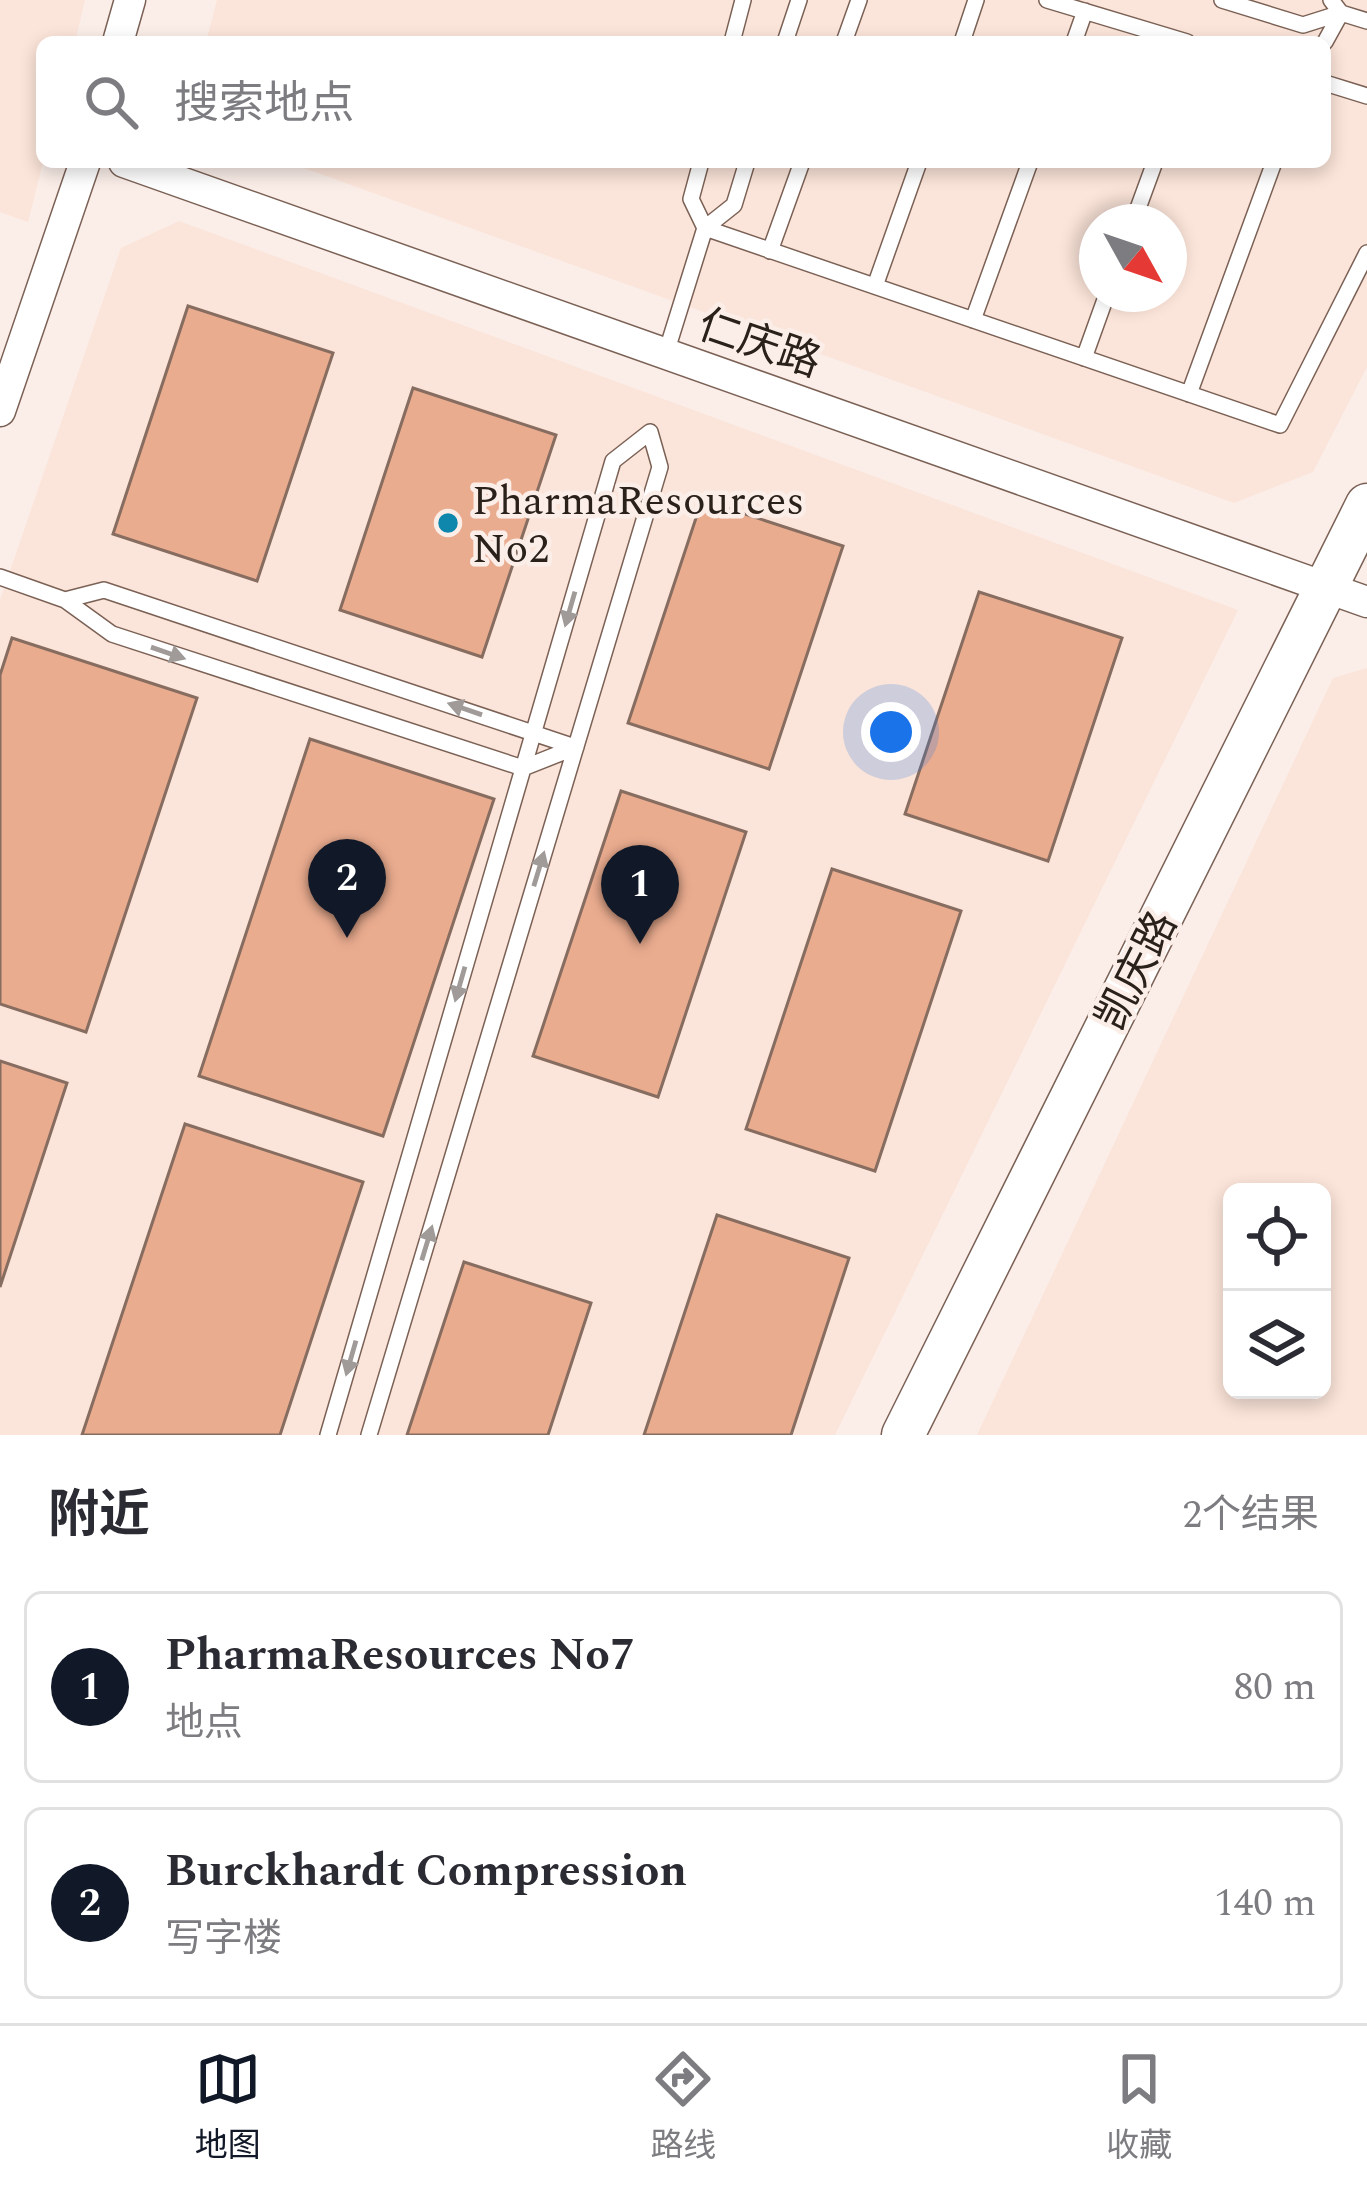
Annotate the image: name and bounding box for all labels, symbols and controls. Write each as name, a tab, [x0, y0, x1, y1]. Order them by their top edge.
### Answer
search box	[36, 36, 1331, 168]
icon: search	[78, 69, 144, 135]
text: 搜索地点	[174, 70, 354, 139]
north arrow	[1079, 204, 1187, 312]
street label: 仁庆路	[689, 294, 829, 395]
place label: PharmaResources No2	[472, 470, 804, 581]
marker: PharmaResources No2	[435, 510, 461, 536]
one-way arrow	[560, 591, 578, 628]
one-way arrow	[151, 645, 187, 663]
one-way arrow	[446, 699, 483, 718]
your location	[861, 702, 921, 762]
pin: 2	[308, 839, 386, 938]
pin: 1	[601, 845, 679, 944]
one-way arrow	[531, 850, 549, 887]
street label: 凯庆路	[1081, 901, 1194, 1042]
one-way arrow	[450, 966, 468, 1002]
map controls	[1223, 1183, 1331, 1399]
button: locate	[1223, 1183, 1331, 1291]
one-way arrow	[419, 1224, 437, 1260]
button: layers	[1223, 1291, 1331, 1399]
one-way arrow	[341, 1340, 359, 1377]
text: 附近	[48, 1477, 150, 1555]
text: 2个结果	[1182, 1486, 1319, 1545]
text: PharmaResources No7	[165, 1621, 635, 1690]
text: 1	[79, 1658, 101, 1717]
text: 80 m	[1234, 1658, 1316, 1717]
text: 地点	[165, 1694, 243, 1753]
text: Burckhardt Compression	[165, 1837, 687, 1906]
text: 2	[79, 1874, 101, 1933]
text: 140 m	[1214, 1874, 1316, 1933]
text: 写字楼	[165, 1910, 282, 1969]
tab: 地图	[195, 2046, 261, 2171]
tab: 路线	[650, 2046, 716, 2171]
tab: 收藏	[1106, 2046, 1172, 2171]

